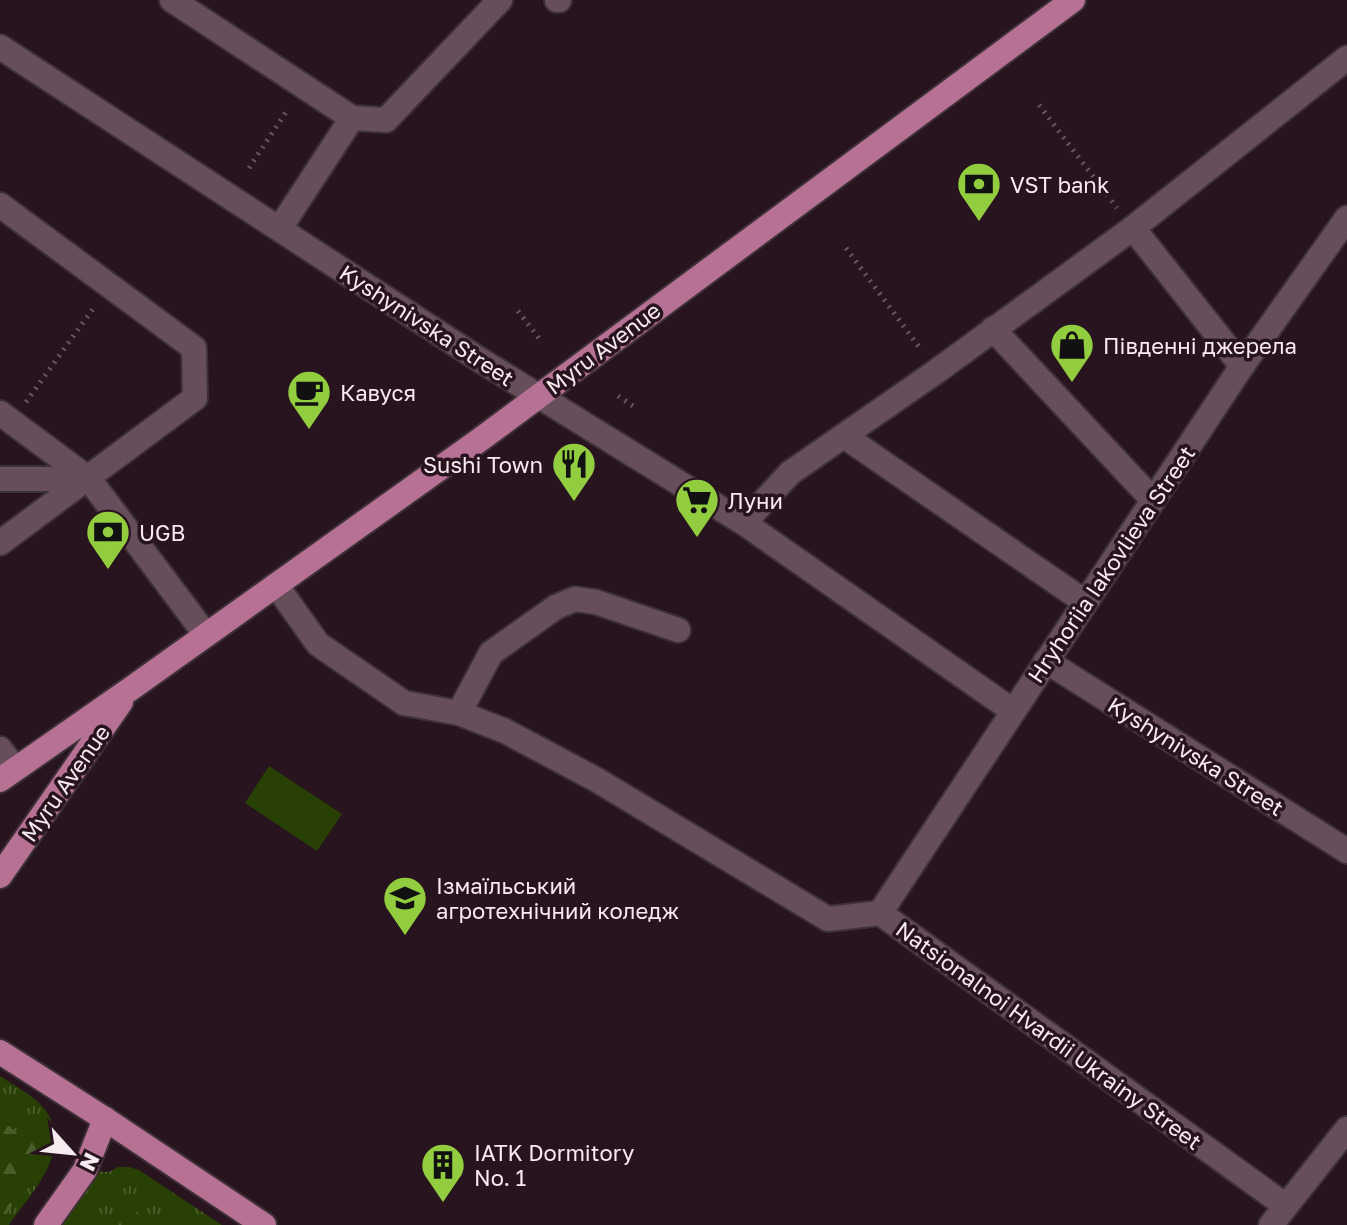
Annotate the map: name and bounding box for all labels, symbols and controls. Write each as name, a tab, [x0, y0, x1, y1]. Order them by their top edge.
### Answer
bank icon: VST bank	[955, 160, 1003, 223]
place label: VST bank	[1010, 171, 1109, 198]
street label: Kyshynivska Street	[335, 259, 519, 391]
street label: Myru Avenue	[540, 296, 666, 400]
shop icon: Південні джерела	[1048, 321, 1096, 384]
place label: Південні джерела	[1103, 332, 1297, 359]
cafe icon: Кавуся	[285, 368, 333, 431]
place label: Кавуся	[340, 379, 416, 406]
restaurant icon: Sushi Town	[550, 440, 598, 503]
street label: Hryhoriia Iakovlieva Street	[1022, 441, 1200, 687]
place label: Sushi Town	[423, 451, 543, 478]
supermarket icon: Луни	[673, 476, 721, 539]
place label: Луни	[728, 487, 783, 514]
bank icon: UGB	[84, 508, 132, 571]
place label: UGB	[139, 519, 185, 546]
street label: Kyshynivska Street	[1103, 691, 1289, 821]
street label: Myru Avenue	[15, 719, 115, 847]
place label: Ізмаїльський агротехнічний коледж	[436, 872, 679, 924]
school or university icon: Ізмаїльський агротехнічний коледж	[381, 874, 429, 937]
street label: Natsionalnoi Hvardii Ukrainy Street	[891, 915, 1207, 1155]
north arrow	[32, 1113, 112, 1193]
place label: IATK Dormitory No. 1	[474, 1139, 634, 1191]
building icon: IATK Dormitory No. 1	[419, 1141, 467, 1204]
text: N	[74, 1149, 106, 1176]

